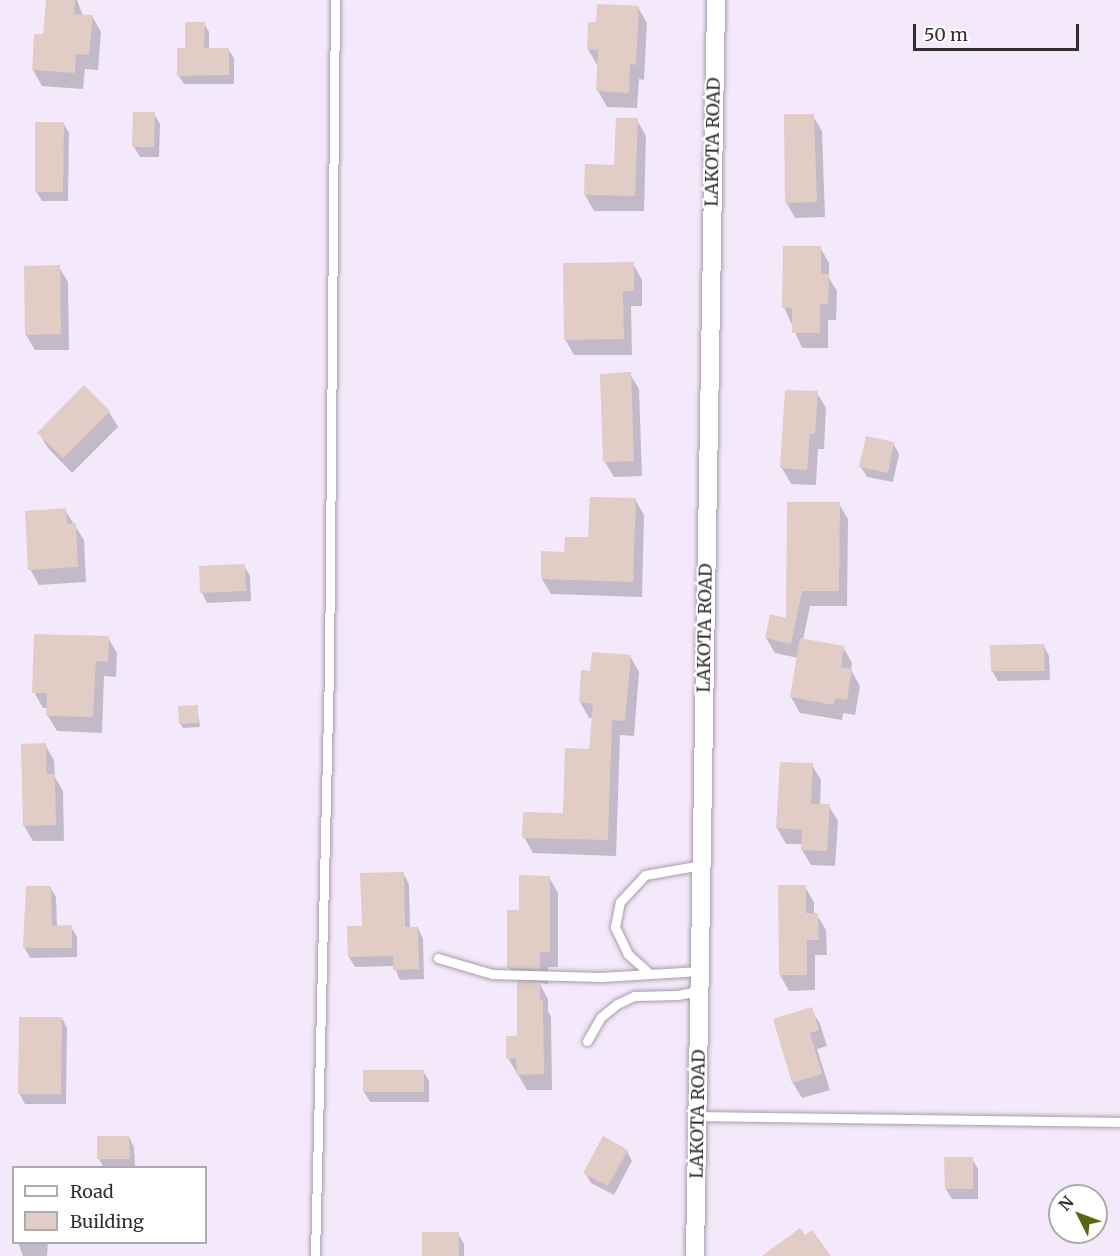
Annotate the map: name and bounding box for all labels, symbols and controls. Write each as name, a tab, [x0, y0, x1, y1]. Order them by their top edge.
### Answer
scale bar	[916, 12, 1082, 50]
text: 50 m	[924, 23, 968, 46]
street label: LAKOTA ROAD	[701, 77, 725, 207]
street label: LAKOTA ROAD	[693, 563, 717, 693]
street label: LAKOTA ROAD	[686, 1049, 710, 1179]
legend	[12, 1166, 207, 1244]
text: Road	[70, 1180, 114, 1203]
north arrow	[1048, 1184, 1108, 1244]
text: N	[1054, 1192, 1078, 1215]
text: Building	[70, 1210, 144, 1233]

